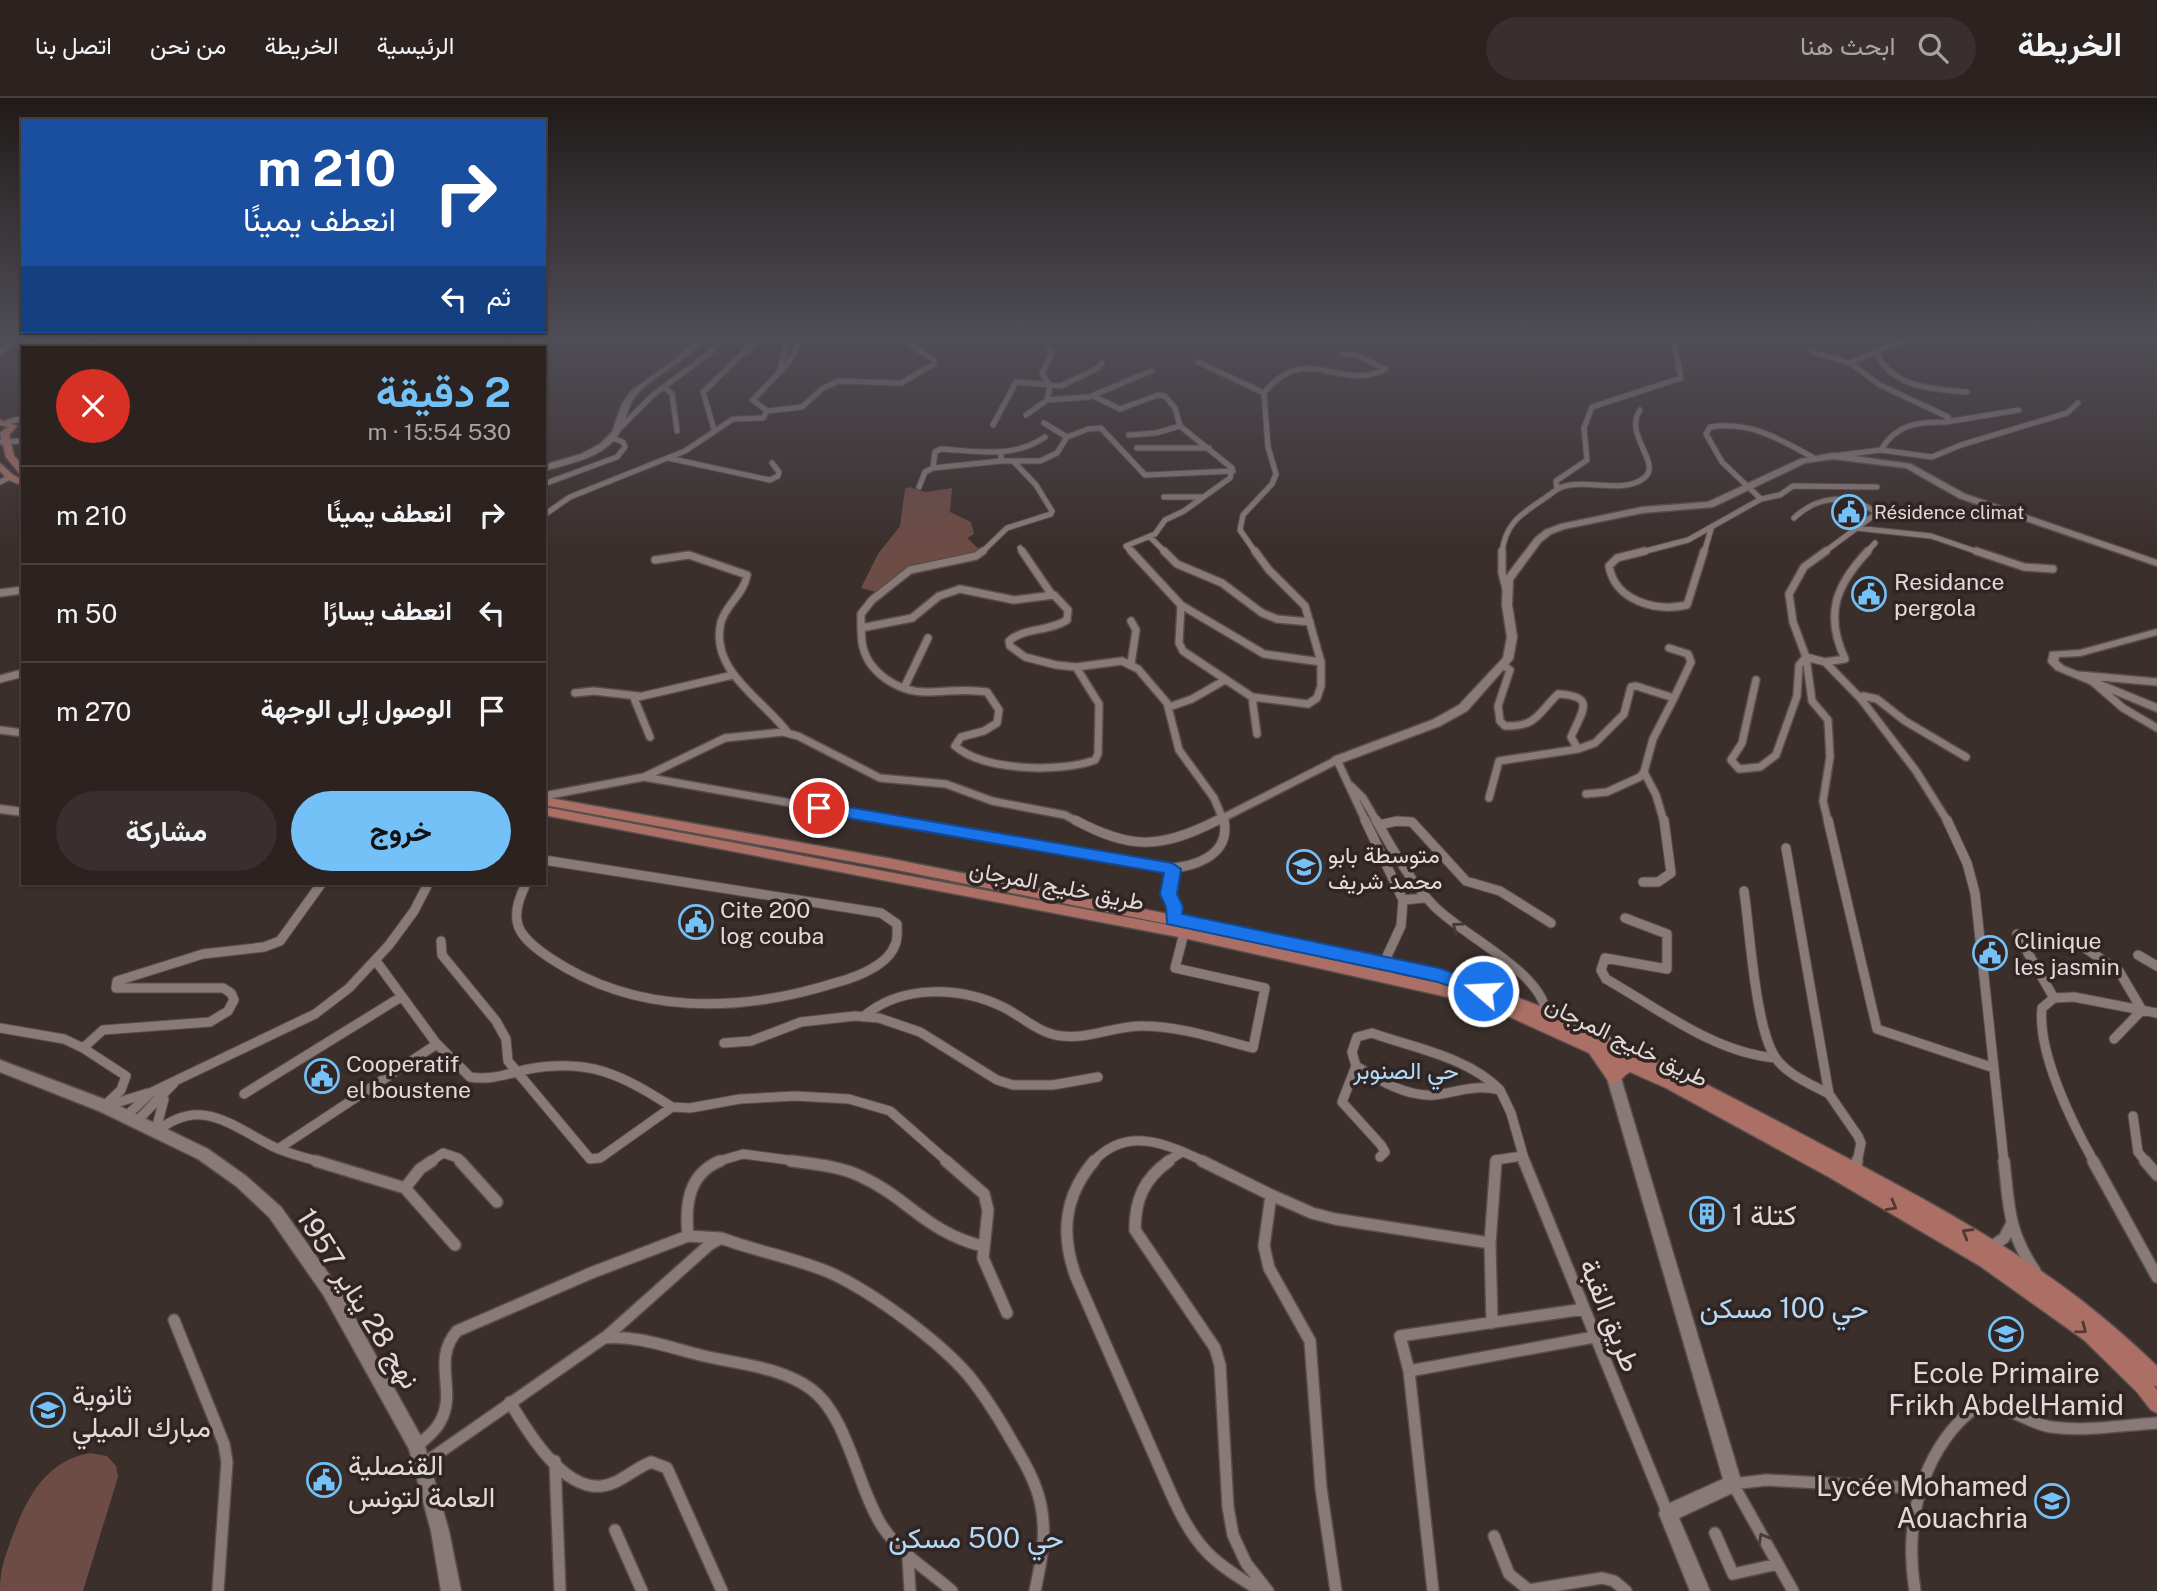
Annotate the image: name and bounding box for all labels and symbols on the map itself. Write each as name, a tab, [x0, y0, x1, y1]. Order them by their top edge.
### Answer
public building icon: Résidence climat	[1830, 493, 1868, 531]
place label: Résidence climat	[1874, 501, 2024, 523]
place label: Residance pergola	[1894, 568, 2005, 621]
public building icon: Residance pergola	[1850, 575, 1888, 613]
pin	[789, 778, 849, 838]
place label: متوسطة بابو محمد شريف	[1328, 841, 1443, 896]
school or university icon: متوسطة بابو محمد شريف	[1285, 848, 1323, 886]
street label: طريق خليج المرجان	[967, 855, 1147, 918]
place label: Cite 200 log couba	[720, 896, 824, 949]
public building icon: Cite 200 log couba	[677, 903, 715, 941]
one-way arrow	[1452, 923, 1465, 936]
place label: Clinique les jasmin	[2014, 927, 2120, 980]
public building icon: Clinique les jasmin	[1971, 934, 2009, 972]
position arrow	[1446, 954, 1520, 1028]
street label: طريق خليج المرجان	[1540, 990, 1713, 1095]
place label: Cooperatif el boustene	[346, 1050, 471, 1103]
district label: حي الصنوبر	[1352, 1056, 1459, 1090]
public building icon: Cooperatif el boustene	[303, 1057, 341, 1095]
building icon: كتلة 1	[1688, 1195, 1726, 1233]
place label: كتلة 1	[1732, 1198, 1797, 1231]
one-way arrow	[1884, 1198, 1897, 1211]
street label: نهج 28 يناير 1957	[287, 1202, 428, 1396]
one-way arrow	[1962, 1228, 1975, 1241]
street label: طريق القبة	[1572, 1254, 1649, 1377]
district label: حي 100 مسكن	[1699, 1291, 1869, 1331]
school or university icon: Ecole Primaire Frikh AbdelHamid	[1987, 1315, 2025, 1353]
one-way arrow	[2075, 1321, 2087, 1333]
place label: Ecole Primaire Frikh AbdelHamid	[1888, 1356, 2124, 1421]
place label: ثانوية مبارك الميلي	[72, 1378, 211, 1450]
school or university icon: ثانوية مبارك الميلي	[29, 1391, 67, 1429]
place label: القنصلية العامة لتونس	[348, 1448, 495, 1515]
public building icon: القنصلية العامة لتونس	[305, 1461, 343, 1499]
place label: Lycée Mohamed Aouachria	[1816, 1469, 2028, 1534]
school or university icon: Lycée Mohamed Aouachria	[2033, 1482, 2071, 1520]
district label: حي 500 مسكن	[888, 1521, 1064, 1561]
one-way arrow	[1758, 1532, 1771, 1545]

